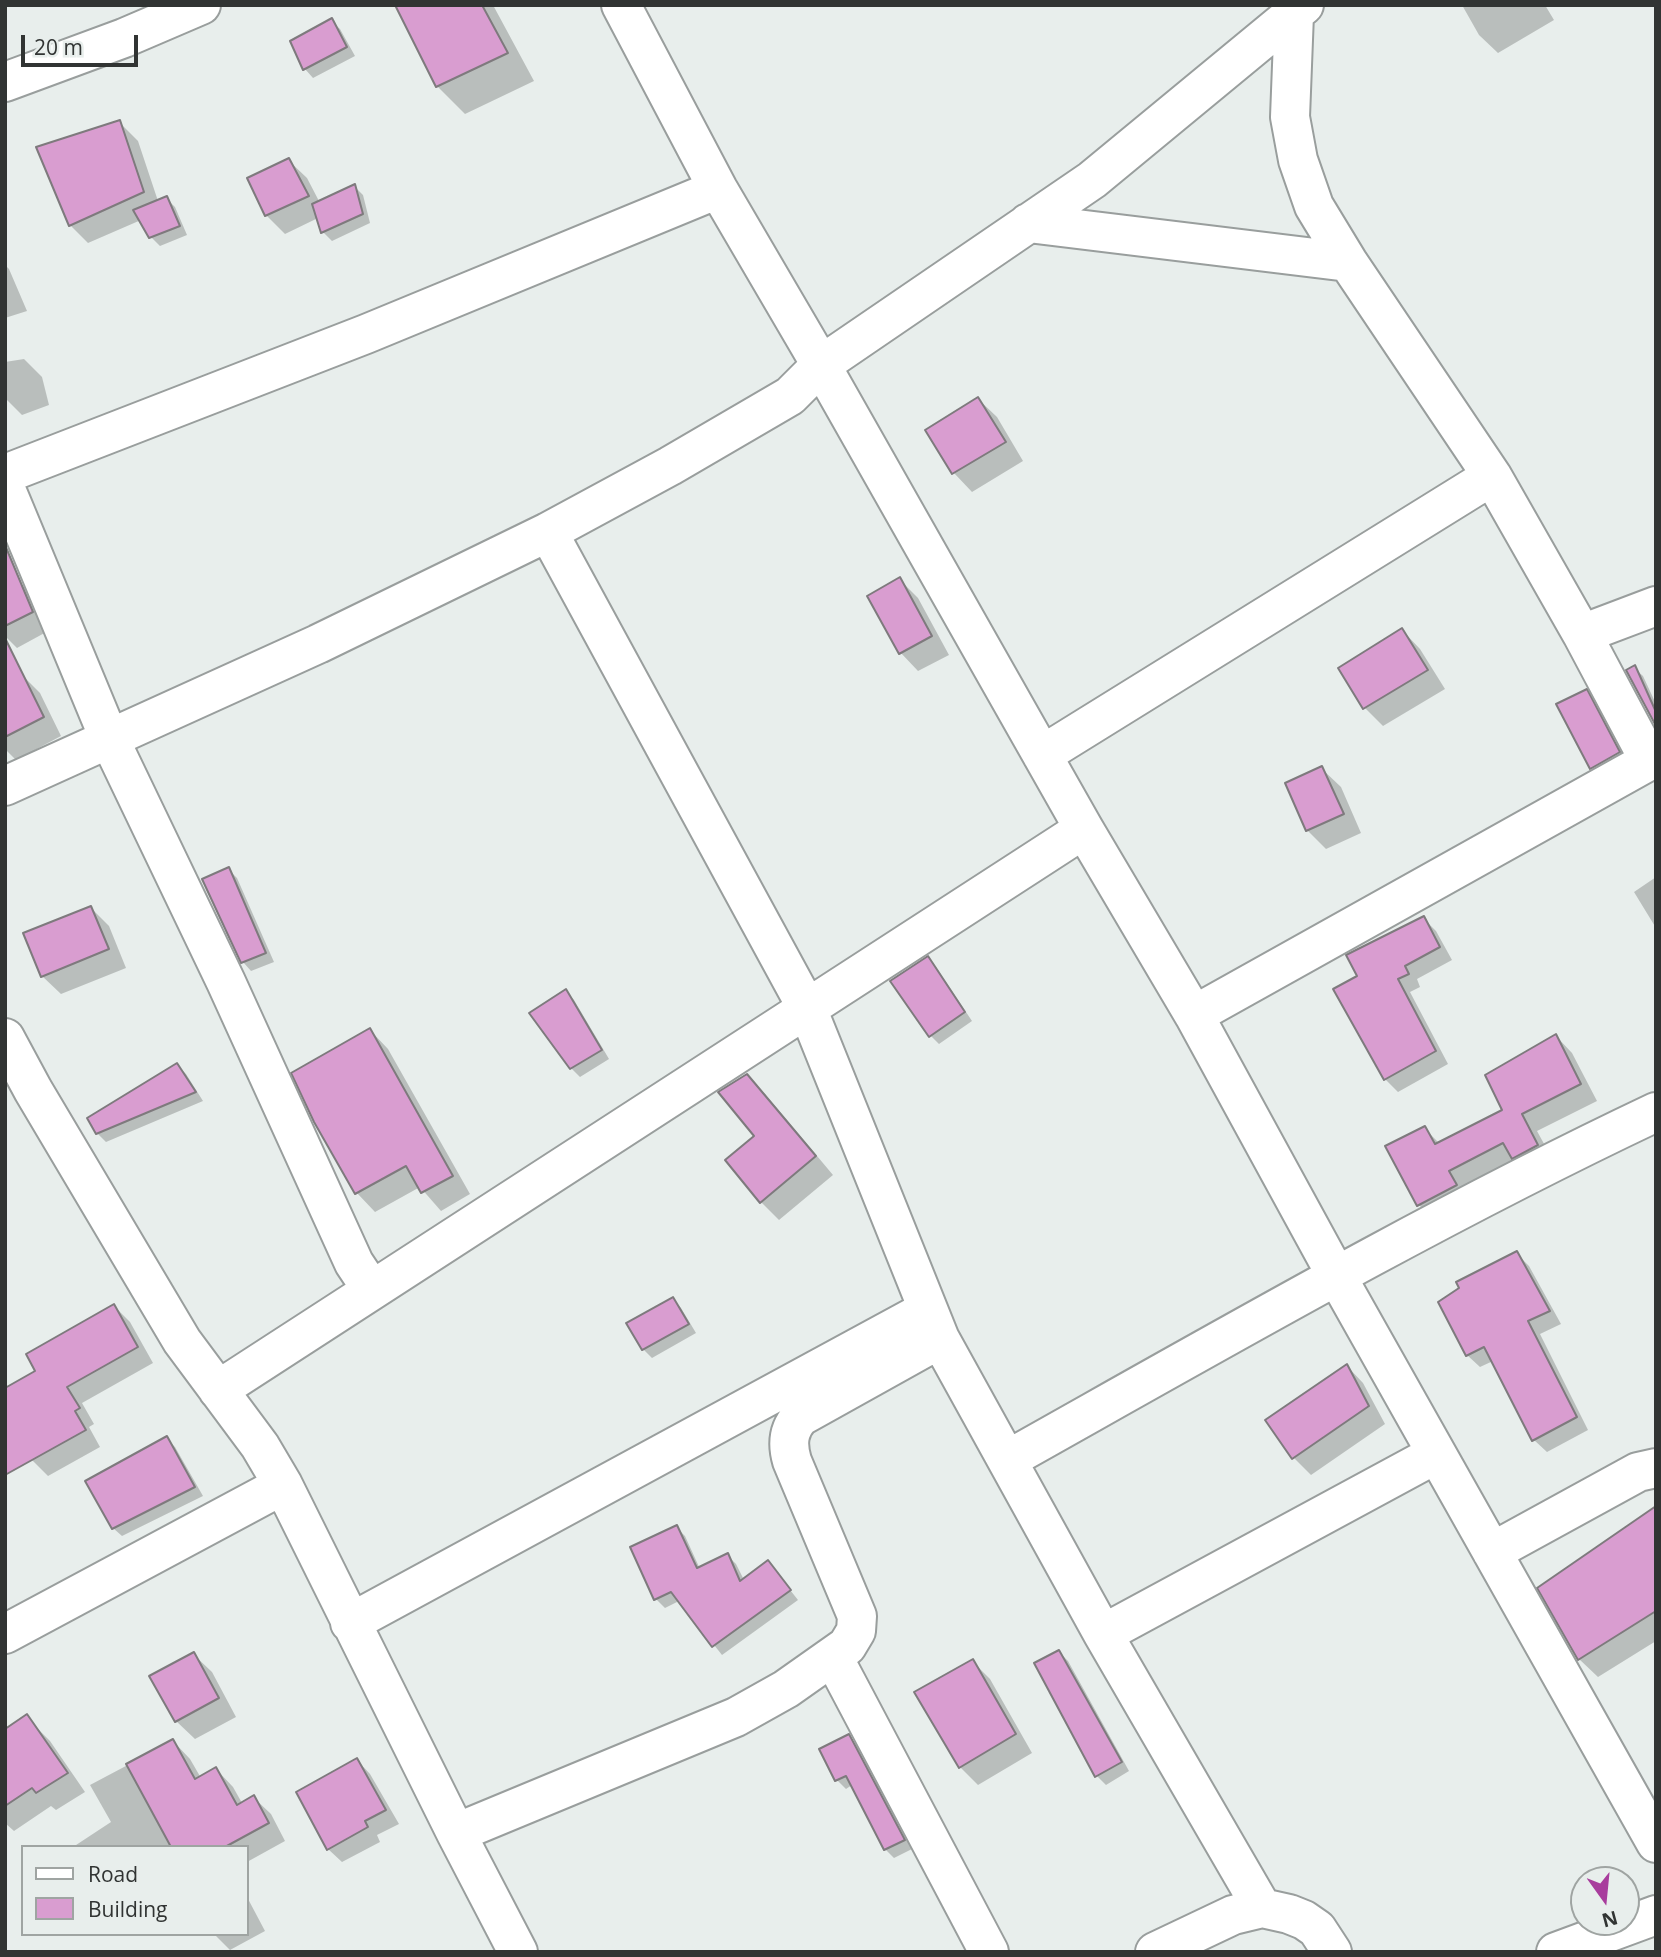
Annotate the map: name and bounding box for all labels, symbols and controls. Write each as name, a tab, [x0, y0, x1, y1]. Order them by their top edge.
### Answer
scale bar	[24, 21, 142, 65]
text: 20 m	[34, 33, 83, 61]
legend	[21, 1845, 248, 1936]
text: Road	[88, 1860, 138, 1888]
north arrow	[1570, 1866, 1640, 1936]
text: Building	[88, 1895, 167, 1923]
text: N	[1599, 1905, 1621, 1934]

